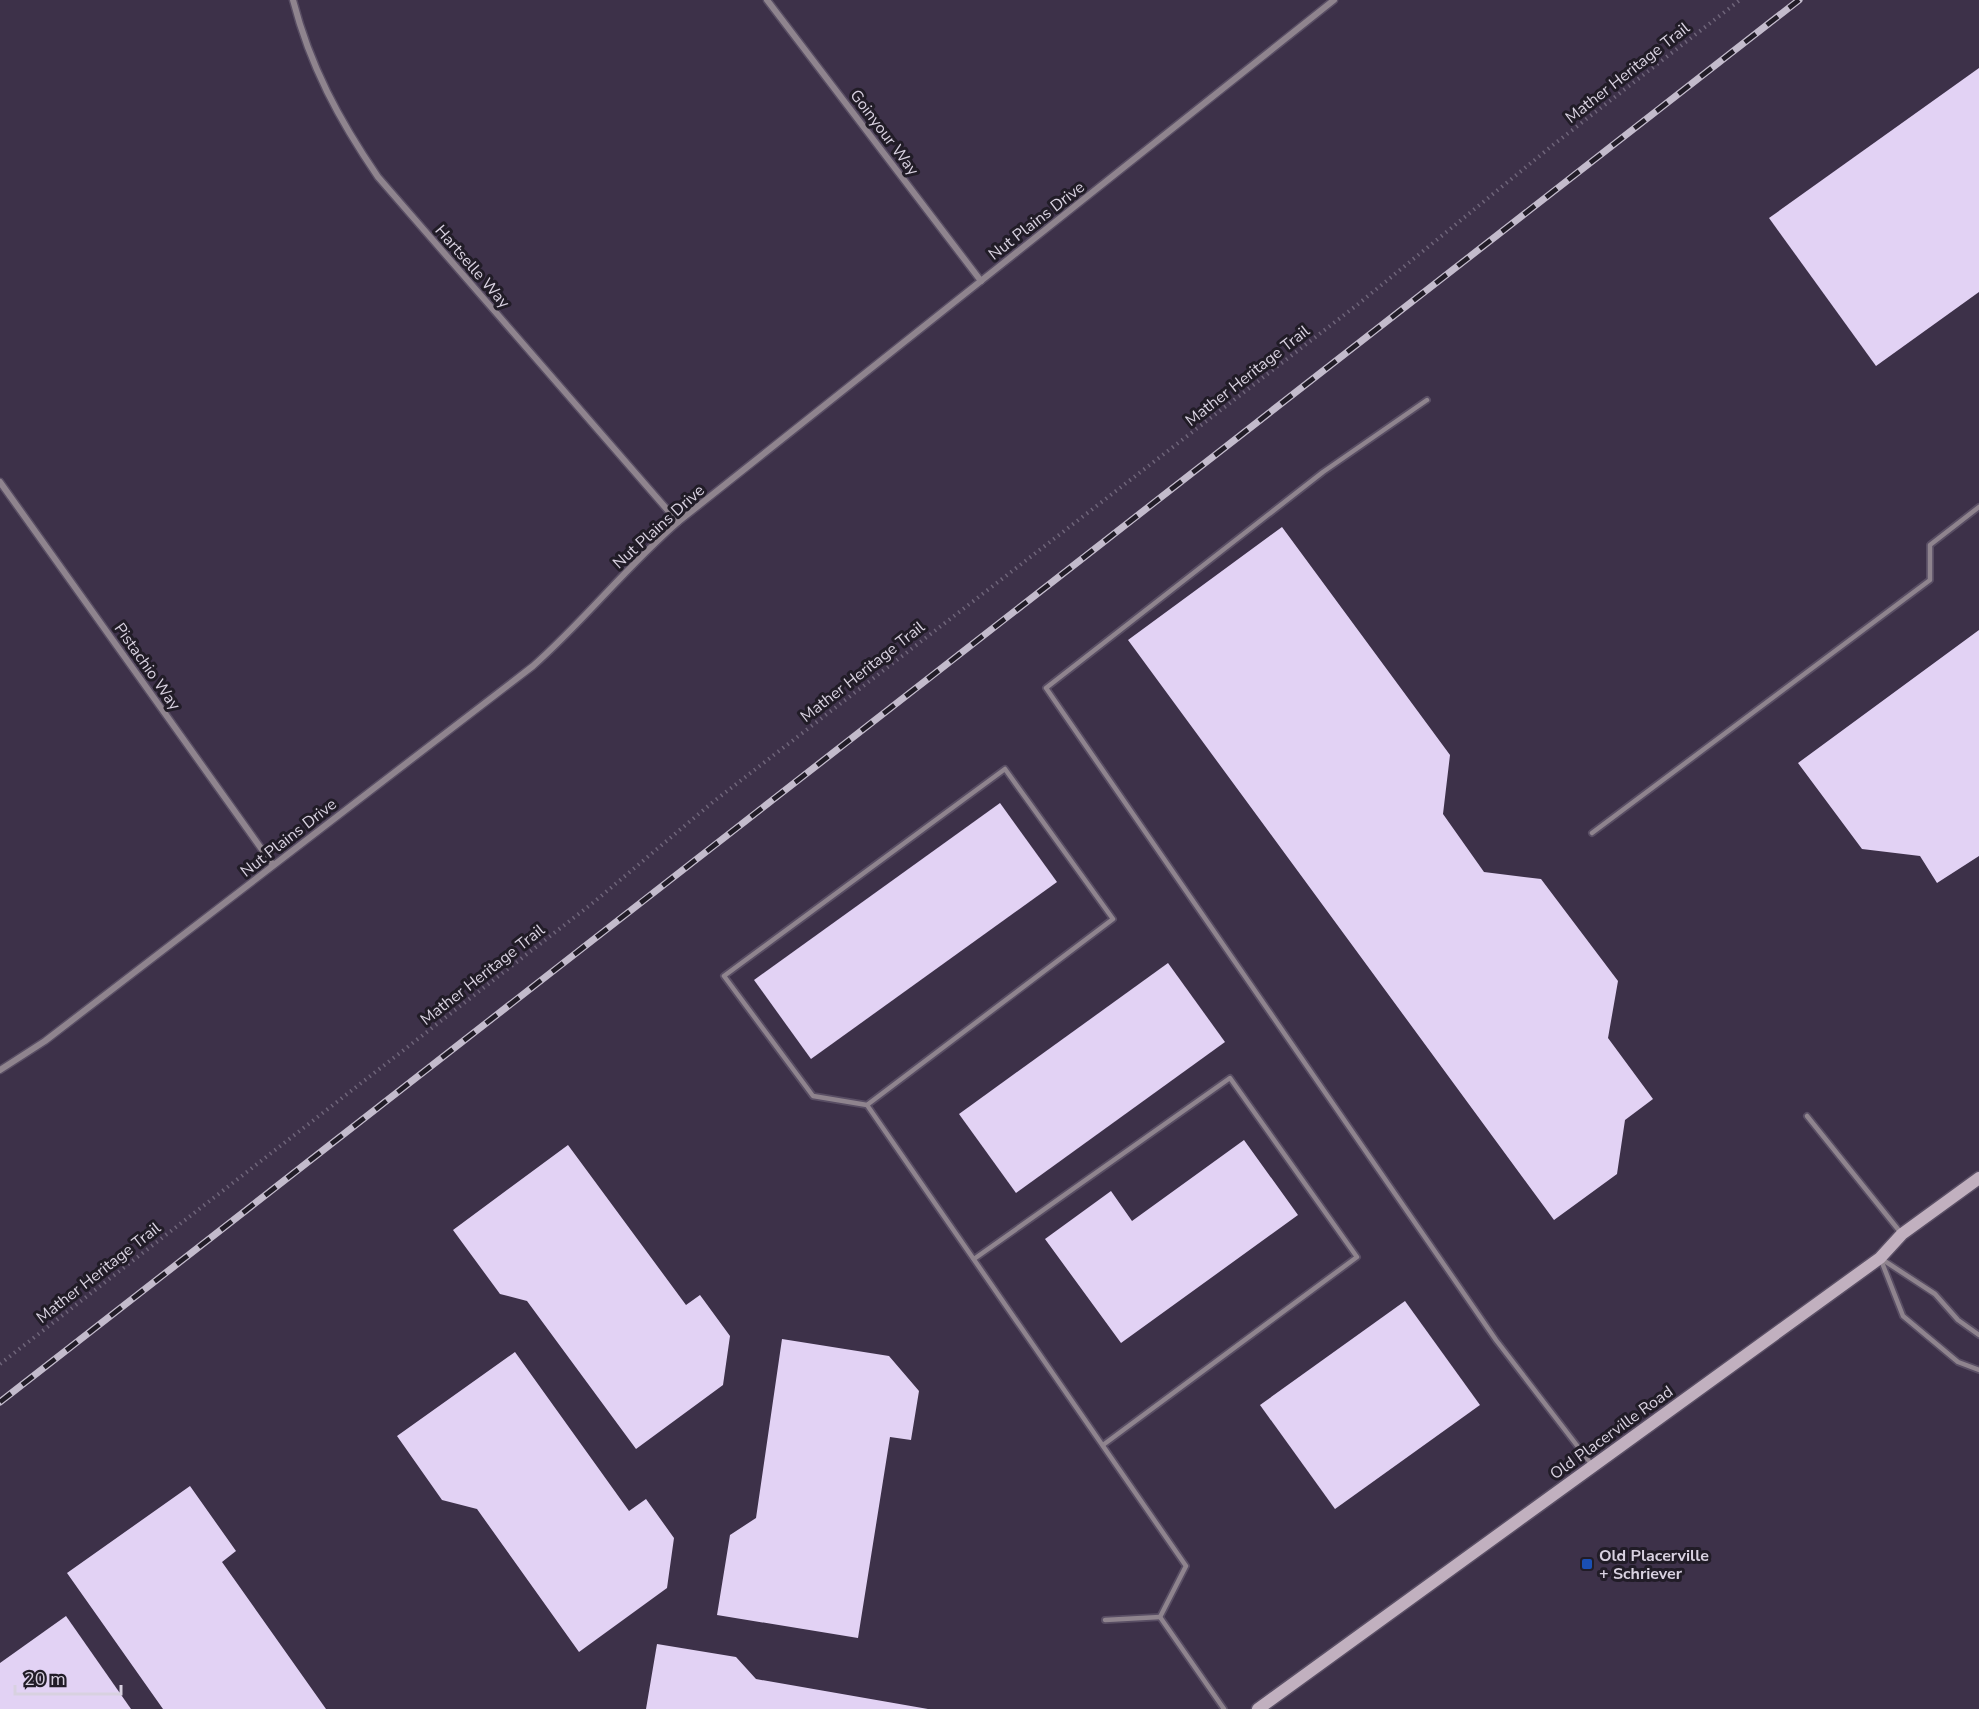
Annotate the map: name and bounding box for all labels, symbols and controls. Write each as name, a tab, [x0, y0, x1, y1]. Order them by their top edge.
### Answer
street label: Mather Heritage Trail	[1561, 17, 1695, 128]
street label: Goinyour Way	[845, 85, 924, 181]
street label: Nut Plains Drive	[984, 176, 1089, 265]
street label: Hartselle Way	[430, 220, 515, 314]
street label: Mather Heritage Trail	[1181, 320, 1315, 431]
street label: Nut Plains Drive	[608, 480, 709, 574]
street label: Mather Heritage Trail	[796, 616, 930, 727]
street label: Pistachio Way	[109, 618, 186, 715]
street label: Nut Plains Drive	[236, 793, 341, 882]
street label: Mather Heritage Trail	[416, 919, 550, 1030]
street label: Mather Heritage Trail	[32, 1217, 166, 1328]
street label: Old Placerville Road	[1546, 1381, 1677, 1485]
place label: Old Placerville + Schriever	[1599, 1545, 1709, 1585]
marker: Old Placerville + Schriever	[1580, 1557, 1594, 1571]
scale bar	[15, 1658, 122, 1696]
text: 20 m	[24, 1667, 66, 1691]

